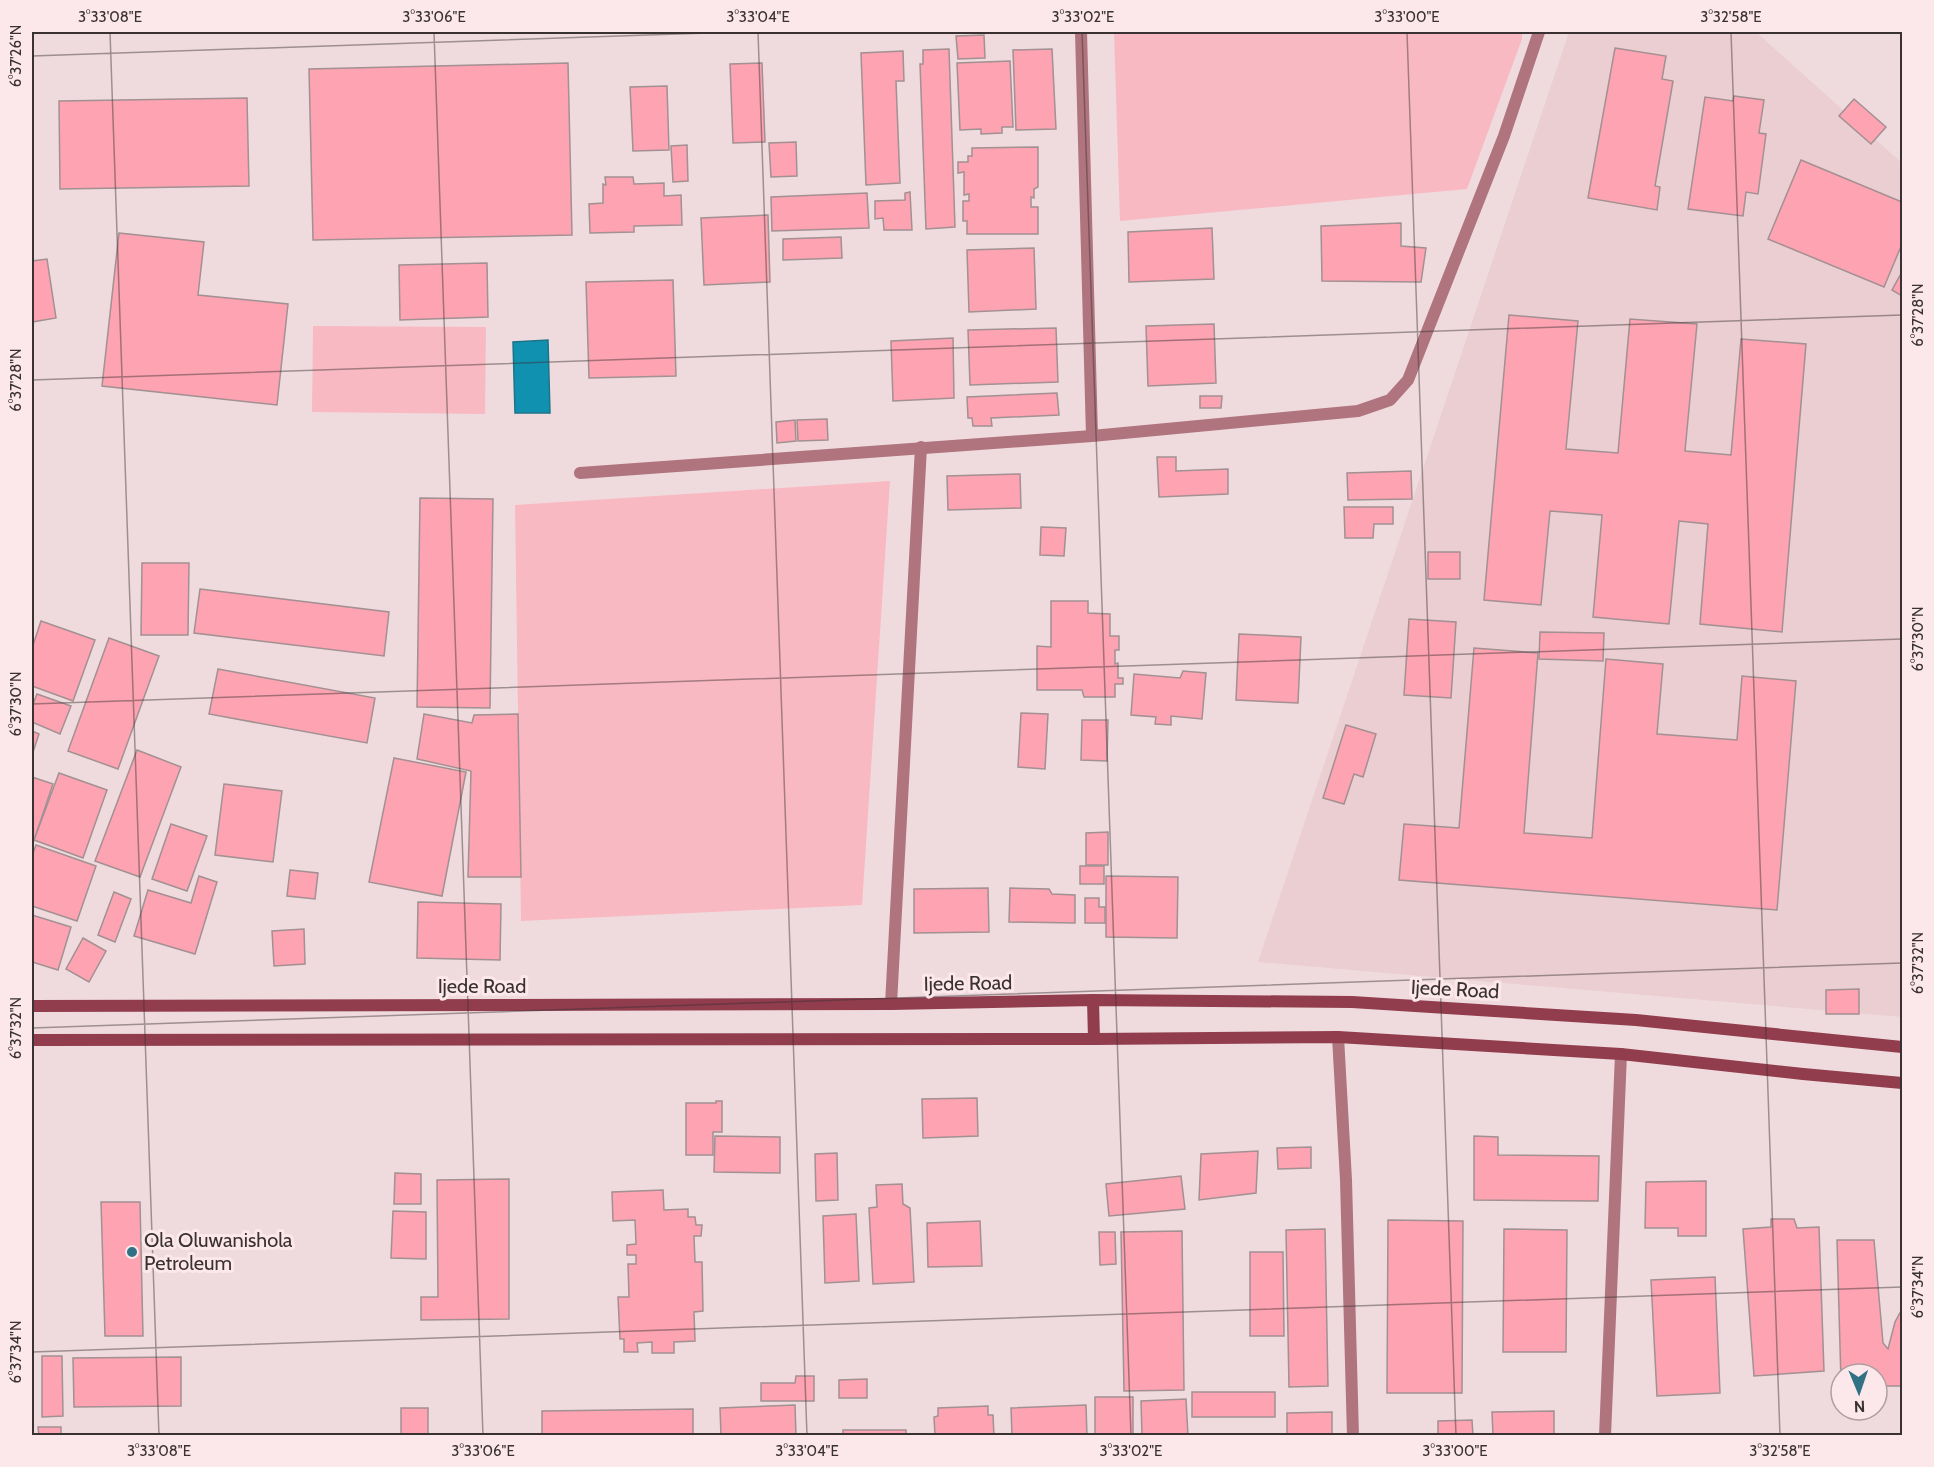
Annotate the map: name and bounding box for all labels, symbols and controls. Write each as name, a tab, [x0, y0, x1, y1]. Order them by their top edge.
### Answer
text: 3°33'08"E	[78, 8, 142, 26]
text: 3°33'06"E	[402, 8, 466, 26]
text: 3°33'04"E	[726, 8, 790, 26]
text: 3°33'02"E	[1052, 8, 1114, 26]
text: 3°33'00"E	[1374, 8, 1440, 26]
text: 3°32'58"E	[1700, 8, 1762, 26]
text: 6°37'26"N	[7, 25, 25, 87]
text: 6°37'28"N	[1909, 283, 1927, 347]
text: 6°37'28"N	[7, 348, 25, 412]
text: 6°37'30"N	[1909, 607, 1927, 671]
text: 6°37'30"N	[7, 672, 25, 736]
text: 6°37'32"N	[1909, 932, 1927, 994]
street label: Ijede Road	[923, 970, 1013, 996]
street label: Ijede Road	[438, 974, 526, 998]
street label: Ijede Road	[1410, 975, 1500, 1003]
text: 6°37'32"N	[7, 997, 25, 1059]
place label: Ola Oluwanishola Petroleum	[144, 1228, 293, 1275]
marker: Ola Oluwanishola Petroleum	[125, 1245, 139, 1259]
text: 6°37'34"N	[1909, 1256, 1927, 1318]
text: 6°37'34"N	[7, 1321, 25, 1383]
north arrow	[1829, 1362, 1889, 1422]
text: N	[1854, 1397, 1865, 1416]
text: 3°33'08"E	[127, 1442, 191, 1460]
text: 3°33'06"E	[451, 1442, 515, 1460]
text: 3°33'04"E	[775, 1442, 839, 1460]
text: 3°33'02"E	[1100, 1442, 1162, 1460]
text: 3°33'00"E	[1422, 1442, 1488, 1460]
text: 3°32'58"E	[1749, 1442, 1811, 1460]

